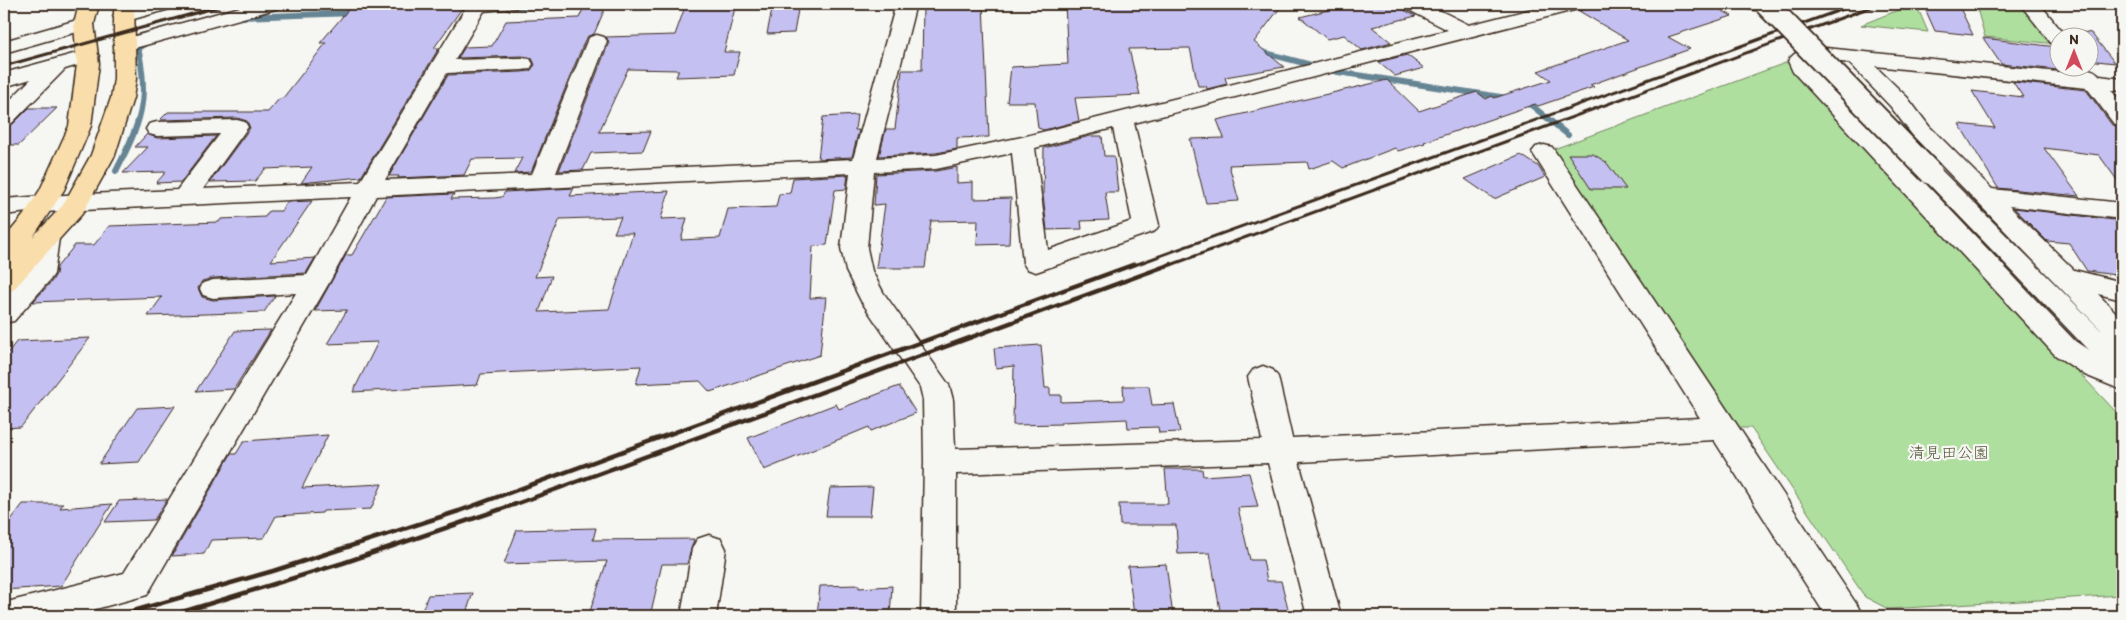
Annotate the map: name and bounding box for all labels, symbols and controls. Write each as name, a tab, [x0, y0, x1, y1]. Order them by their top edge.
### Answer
north arrow	[2048, 28, 2098, 78]
text: N	[2069, 31, 2079, 48]
park label: 清見田公園	[1909, 443, 1989, 462]

